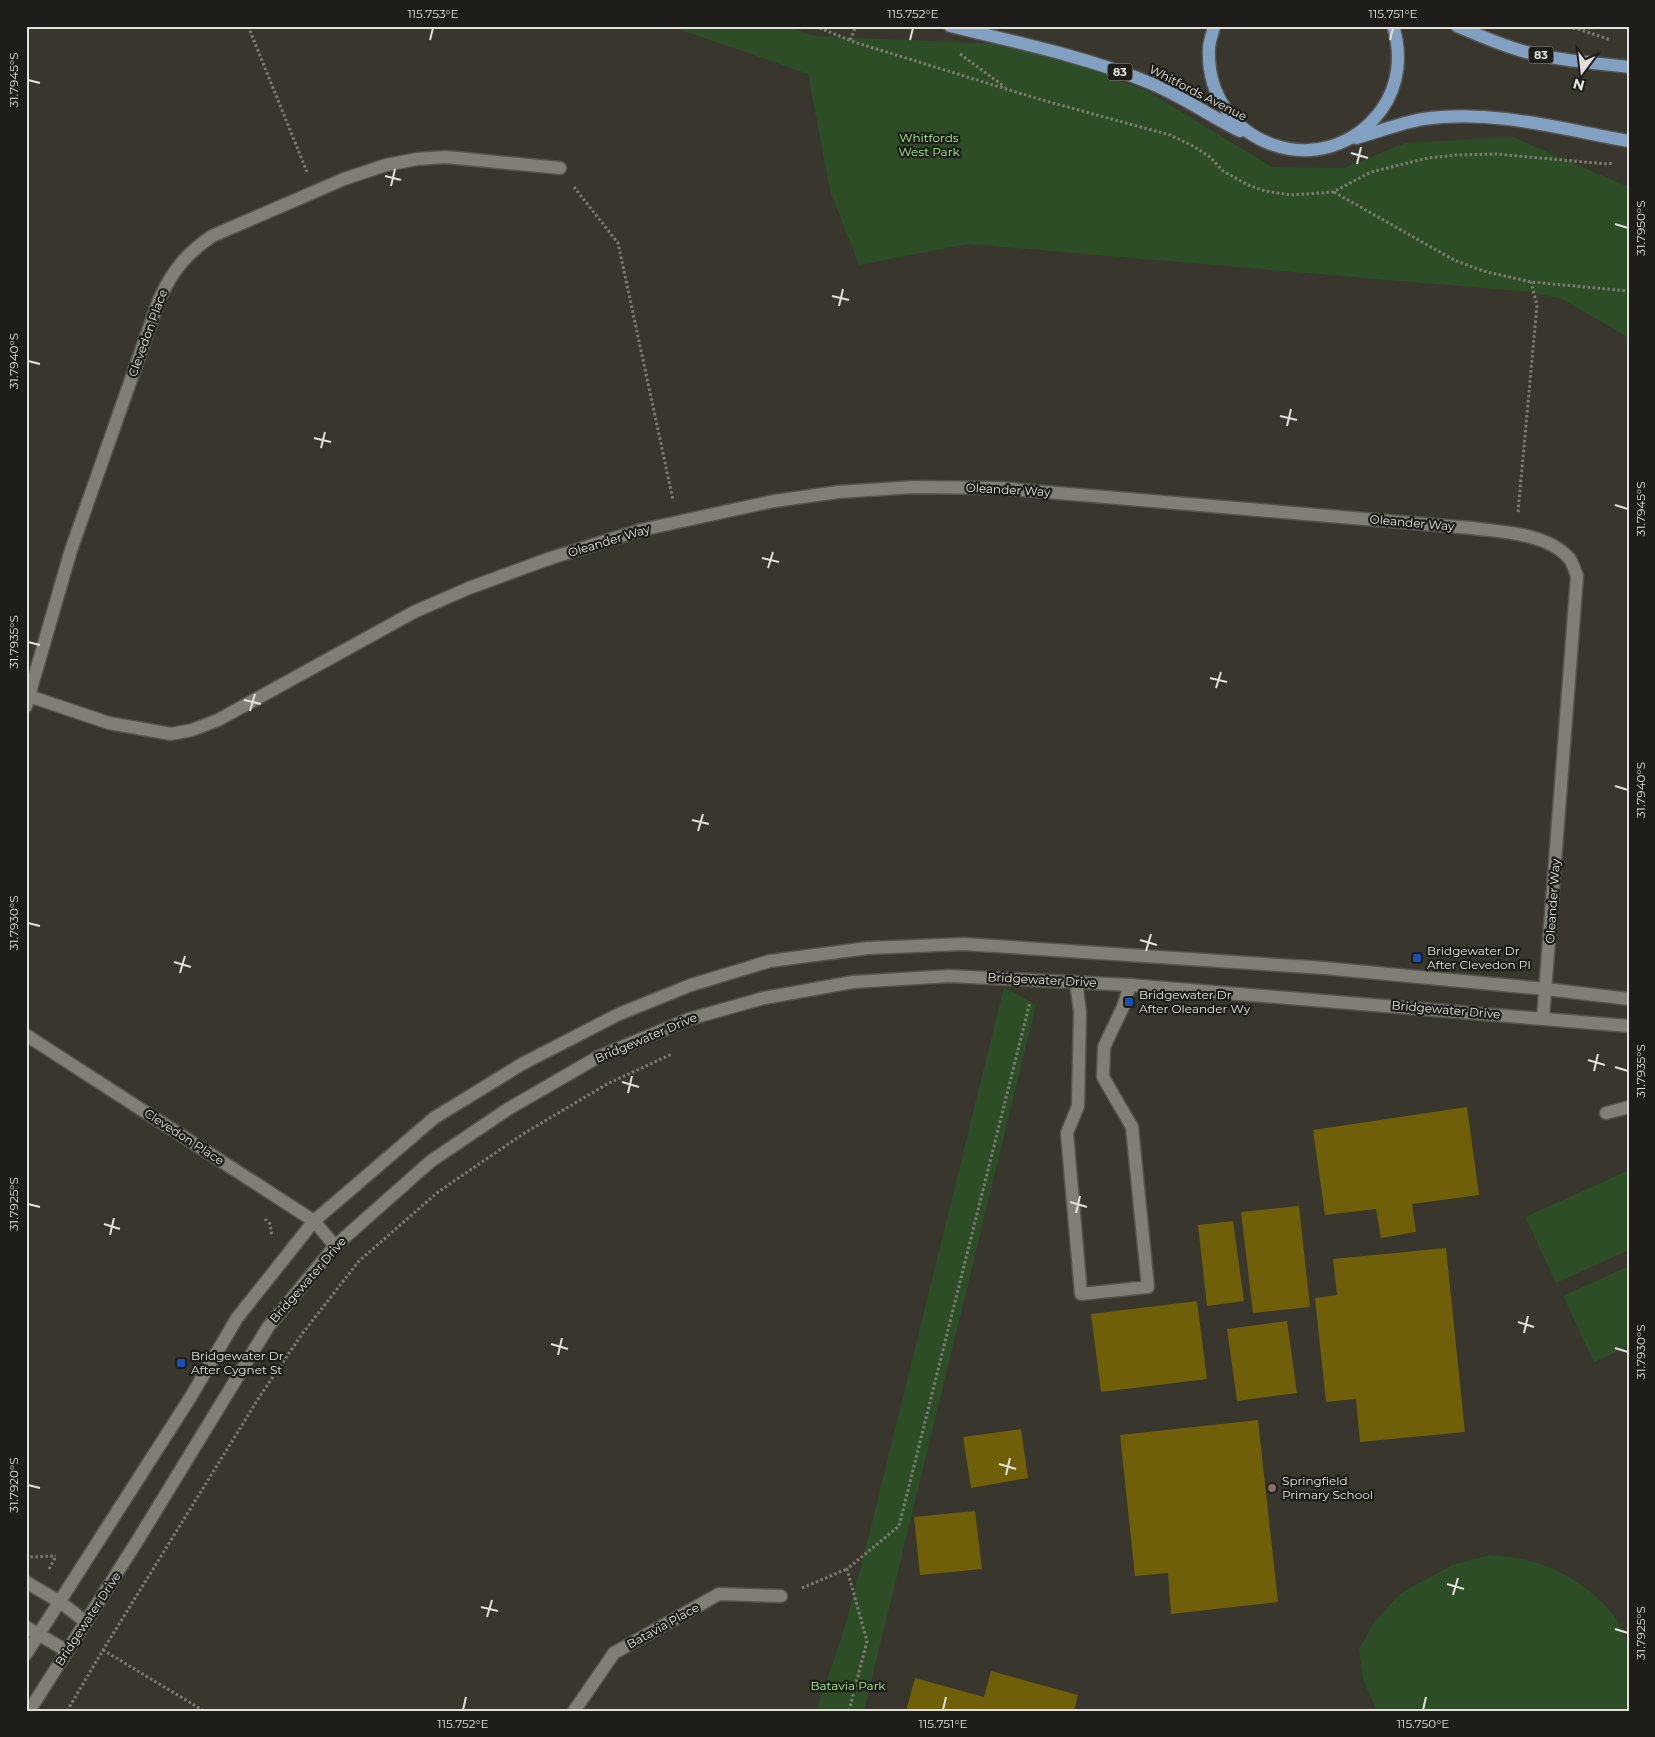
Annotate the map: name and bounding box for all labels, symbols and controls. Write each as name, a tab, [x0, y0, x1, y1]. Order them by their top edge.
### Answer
text: 115.753°E	[407, 6, 459, 21]
text: 115.752°E	[887, 6, 939, 21]
text: 115.751°E	[1369, 6, 1417, 21]
road number: 83	[1528, 46, 1554, 64]
north arrow	[1558, 48, 1608, 98]
text: 31.7945°S	[6, 52, 21, 108]
street label: Whitfords Avenue	[1147, 61, 1250, 124]
road number: 83	[1108, 64, 1132, 80]
text: N	[1571, 74, 1586, 95]
park label: Whitfords West Park	[898, 130, 960, 159]
text: 31.7950°S	[1633, 200, 1648, 256]
street label: Clevedon Place	[125, 287, 170, 379]
text: 31.7940°S	[6, 333, 21, 389]
street label: Oleander Way	[965, 480, 1051, 499]
text: 31.7945°S	[1633, 481, 1648, 537]
street label: Oleander Way	[1369, 511, 1455, 534]
street label: Oleander Way	[566, 521, 652, 560]
text: 31.7935°S	[6, 615, 21, 669]
text: 31.7940°S	[1633, 762, 1648, 818]
street label: Oleander Way	[1542, 858, 1563, 944]
text: 31.7930°S	[6, 895, 21, 951]
place label: Bridgewater Dr After Clevedon Pl	[1427, 943, 1531, 972]
marker: Bridgewater Dr After Clevedon Pl	[1411, 952, 1423, 964]
street label: Bridgewater Drive	[987, 969, 1097, 990]
place label: Bridgewater Dr After Oleander Wy	[1139, 987, 1251, 1016]
marker: Bridgewater Dr After Oleander Wy	[1123, 996, 1135, 1008]
street label: Bridgewater Drive	[1391, 997, 1501, 1022]
street label: Bridgewater Drive	[593, 1009, 699, 1066]
text: 31.7935°S	[1633, 1044, 1648, 1098]
street label: Clevedon Place	[142, 1105, 227, 1168]
text: 31.7925°S	[6, 1177, 21, 1231]
street label: Bridgewater Drive	[266, 1234, 349, 1326]
text: 31.7930°S	[1633, 1324, 1648, 1380]
place label: Bridgewater Dr After Cygnet St	[191, 1348, 284, 1377]
marker: Bridgewater Dr After Cygnet St	[175, 1357, 187, 1369]
text: 31.7920°S	[6, 1457, 21, 1513]
place label: Springfield Primary School	[1282, 1473, 1373, 1502]
marker: Springfield Primary School	[1266, 1482, 1278, 1494]
street label: Bridgewater Drive	[52, 1569, 124, 1669]
street label: Batavia Place	[624, 1599, 702, 1652]
text: 31.7925°S	[1633, 1606, 1648, 1660]
park label: Batavia Park	[810, 1678, 886, 1693]
text: 115.752°E	[437, 1716, 489, 1731]
text: 115.751°E	[919, 1716, 967, 1731]
text: 115.750°E	[1397, 1716, 1449, 1731]

